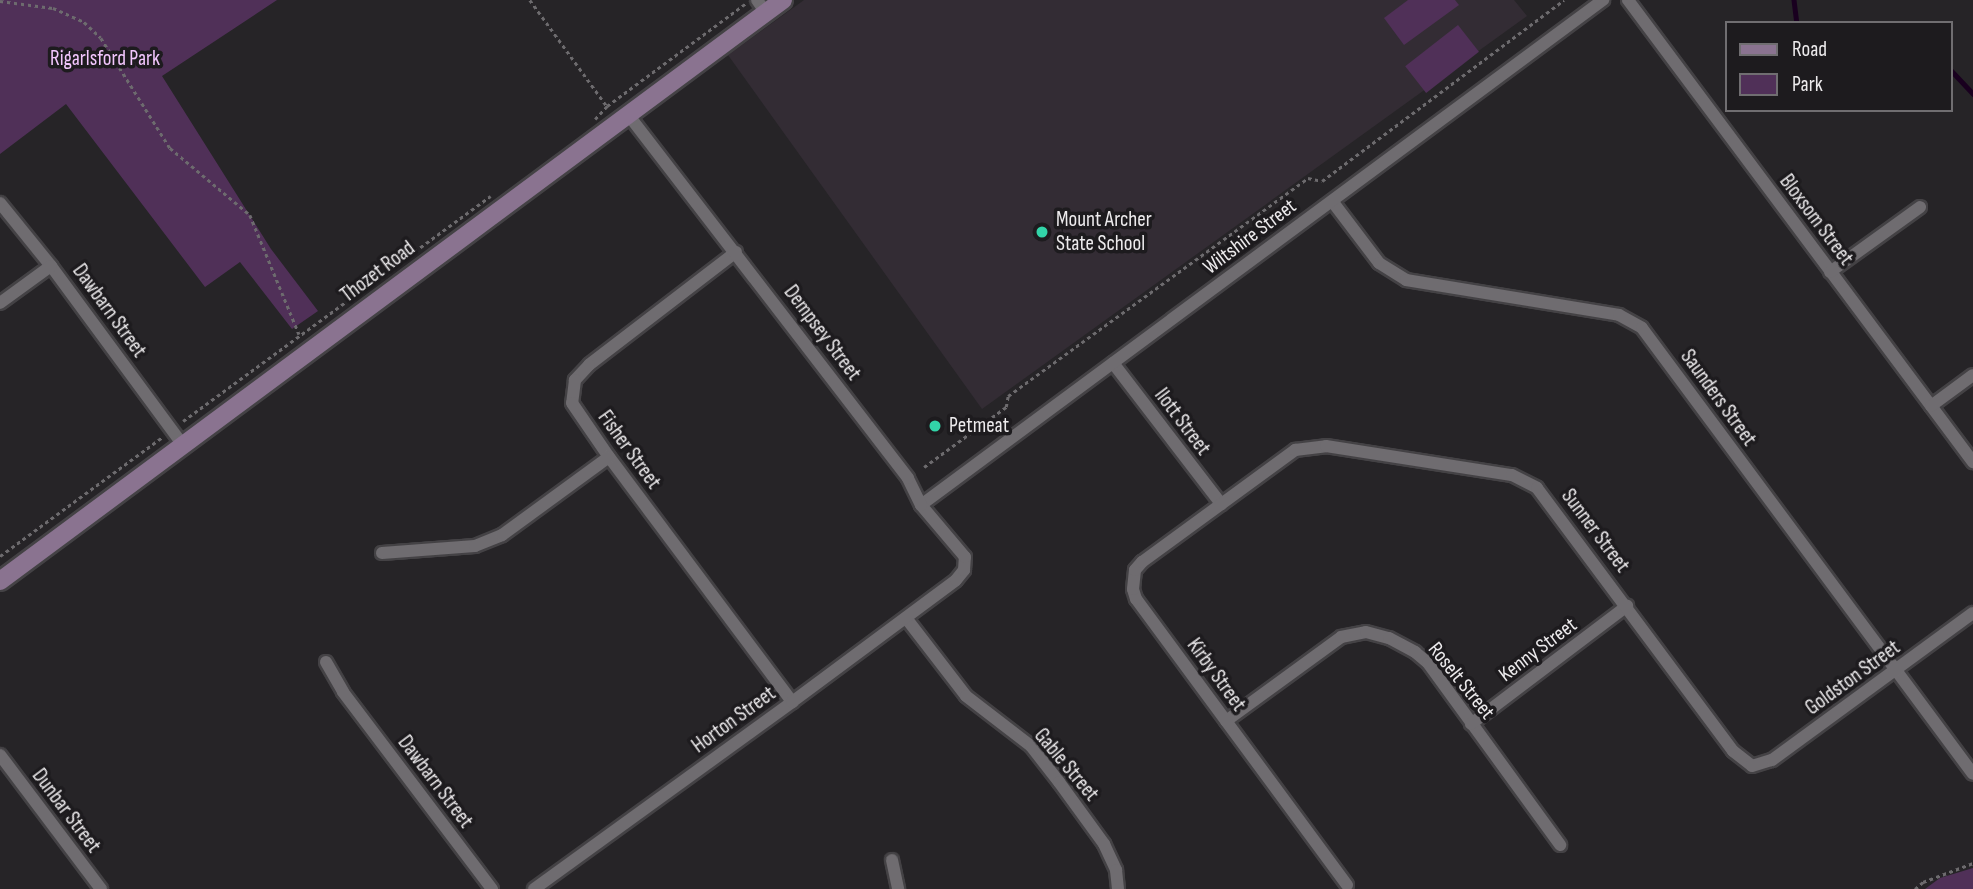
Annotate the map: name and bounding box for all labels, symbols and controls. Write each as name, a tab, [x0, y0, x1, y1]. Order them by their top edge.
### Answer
legend	[1724, 21, 1952, 112]
text: Road	[1792, 37, 1827, 62]
park label: Rigarlsford Park	[50, 46, 160, 72]
text: Park	[1792, 72, 1823, 97]
street label: Bloxsom Street	[1774, 170, 1858, 270]
street label: Wiltshire Street	[1199, 194, 1301, 280]
place label: Mount Archer State School	[1056, 207, 1152, 257]
marker: Mount Archer State School	[1034, 224, 1050, 240]
street label: Thozet Road	[336, 236, 420, 308]
street label: Dawbarn Street	[67, 259, 151, 363]
street label: Dempsey Street	[778, 280, 866, 386]
street label: Saunders Street	[1675, 345, 1761, 451]
street label: Ilott Street	[1149, 384, 1215, 460]
street label: Fisher Street	[592, 406, 666, 494]
place label: Petmeat	[949, 413, 1009, 439]
marker: Petmeat	[927, 418, 943, 434]
street label: Sunner Street	[1555, 484, 1635, 578]
street label: Kenny Street	[1494, 612, 1582, 688]
street label: Kirby Street	[1181, 634, 1251, 716]
street label: Goldston Street	[1801, 635, 1905, 721]
street label: Roselt Street	[1422, 637, 1500, 725]
street label: Horton Street	[687, 681, 781, 759]
street label: Gable Street	[1028, 724, 1104, 806]
street label: Dawbarn Street	[392, 731, 478, 833]
street label: Dunbar Street	[26, 764, 106, 858]

